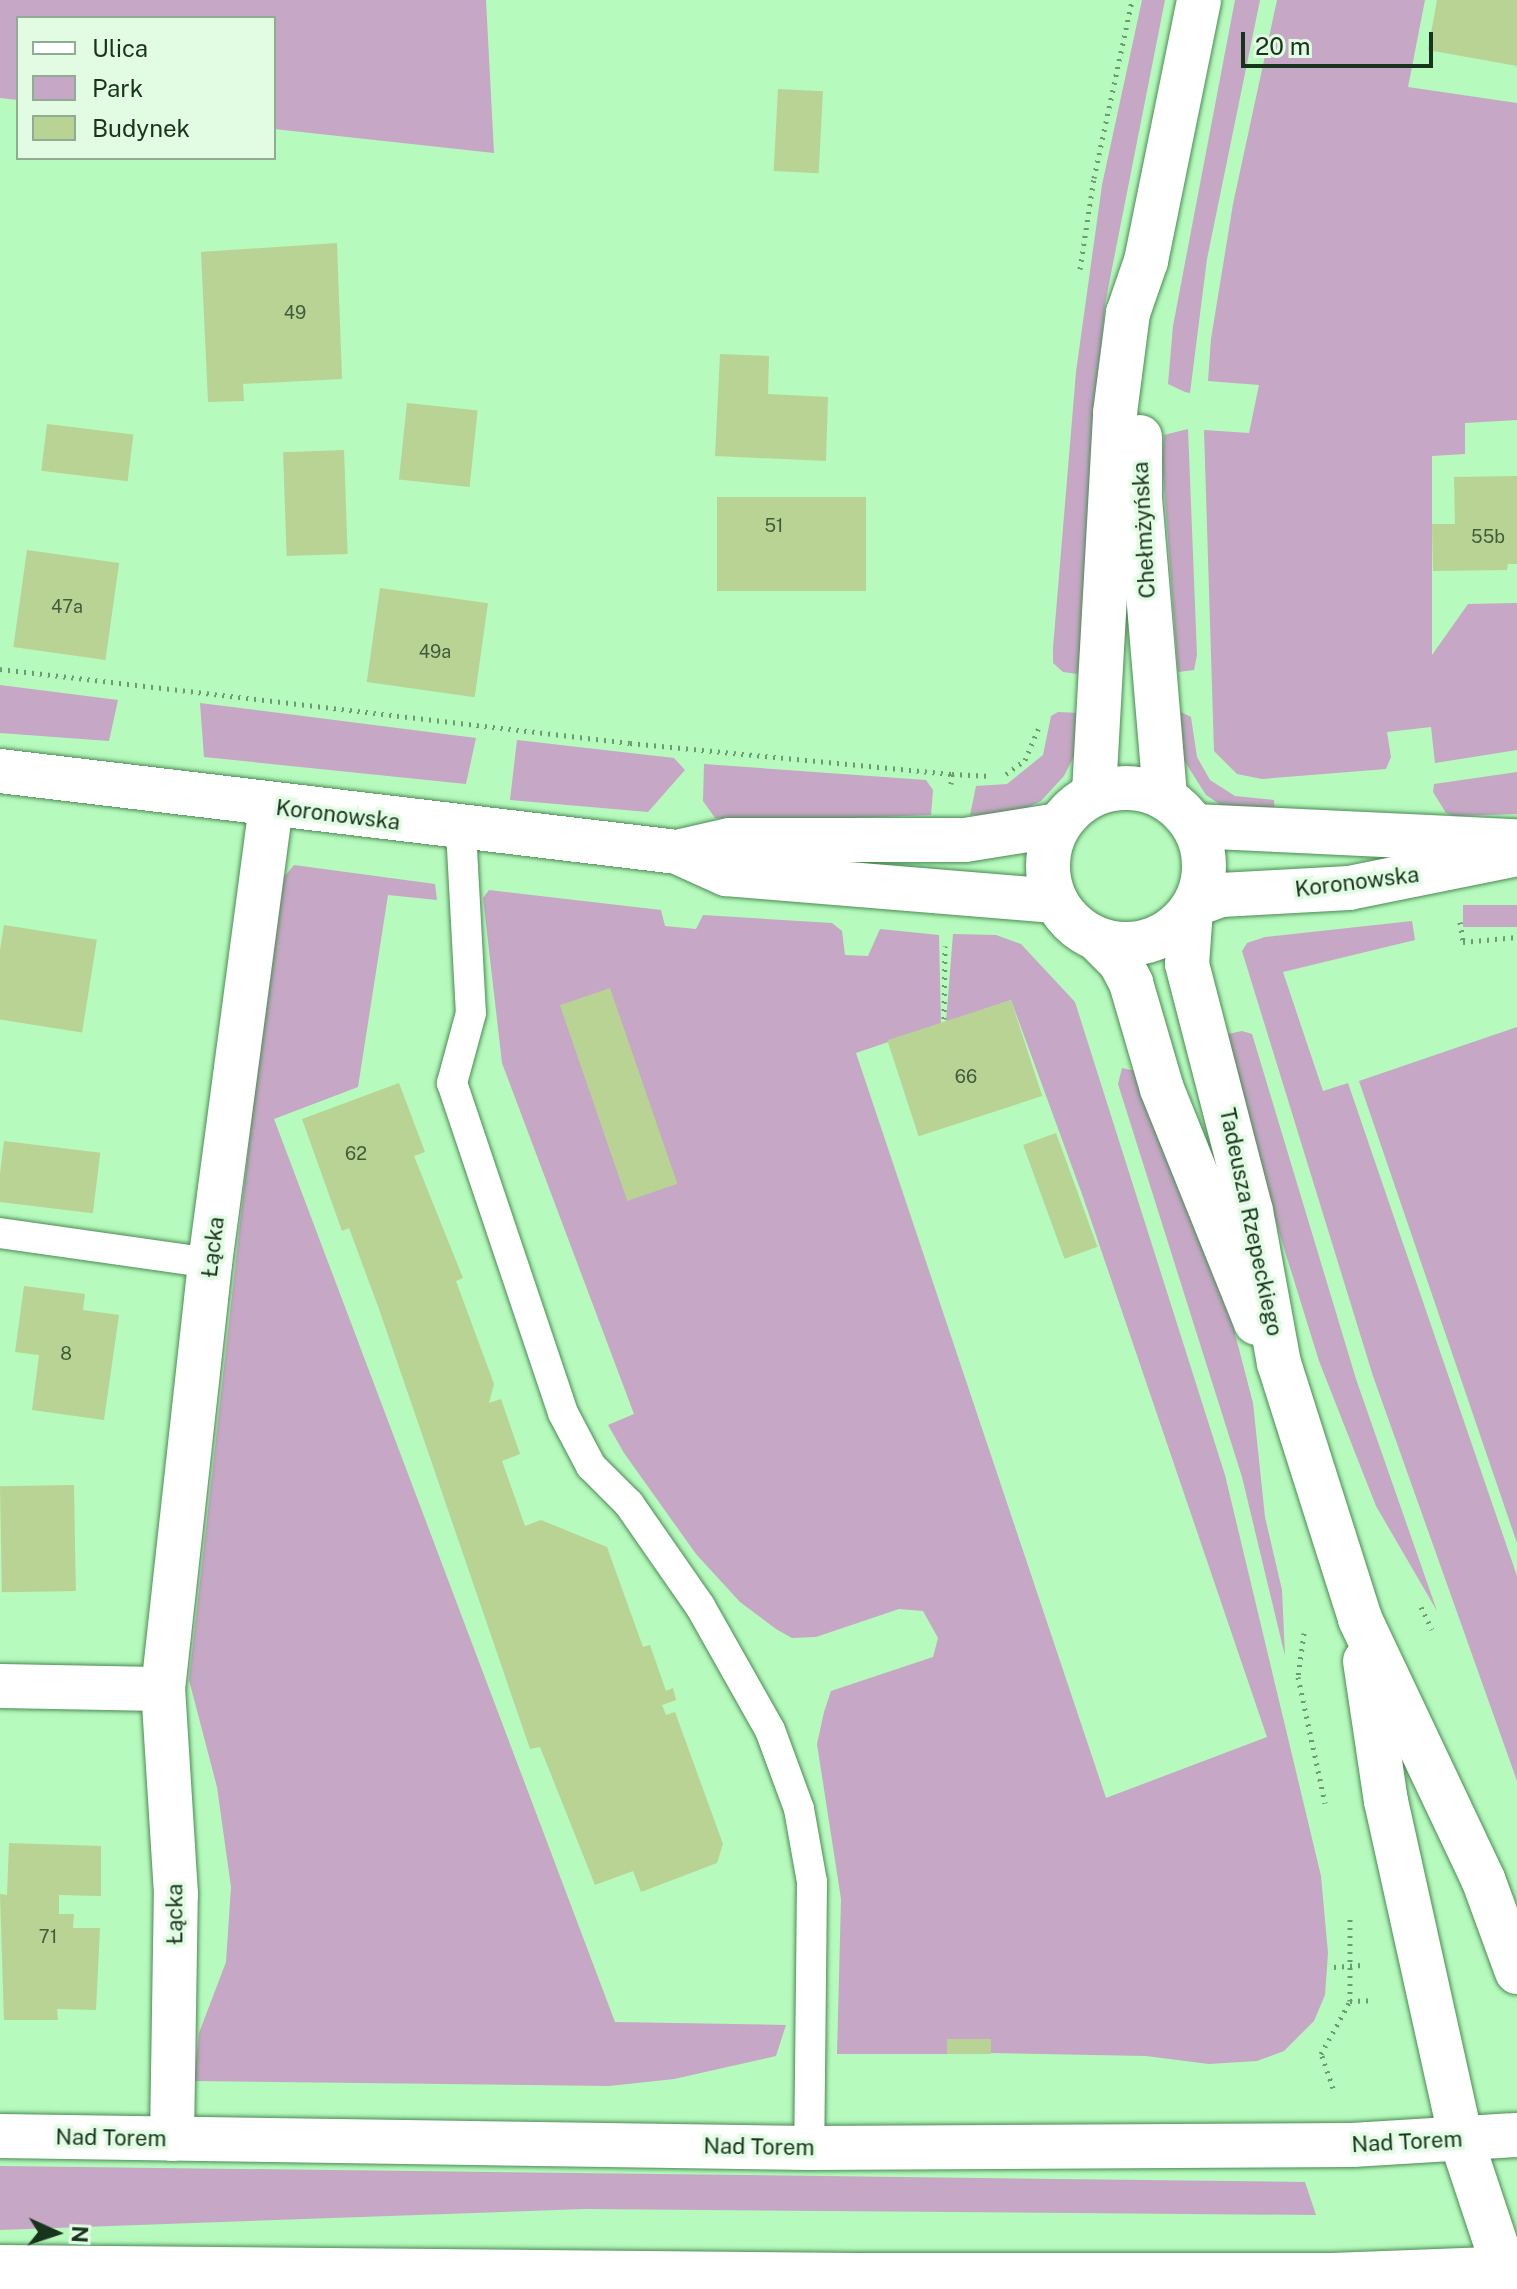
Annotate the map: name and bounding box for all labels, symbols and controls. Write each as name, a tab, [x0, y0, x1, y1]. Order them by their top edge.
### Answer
legend	[16, 16, 276, 160]
scale bar	[1245, 16, 1437, 66]
text: 20 m	[1255, 32, 1311, 60]
text: Ulica	[92, 34, 148, 62]
text: Park	[92, 74, 143, 102]
text: Budynek	[92, 114, 190, 142]
house number: 49	[284, 302, 306, 324]
street label: Chełmżyńska	[1127, 461, 1161, 599]
house number: 51	[765, 515, 783, 537]
house number: 55b	[1471, 526, 1505, 548]
house number: 47a	[51, 596, 83, 618]
house number: 49a	[419, 641, 451, 663]
street label: Koronowska	[274, 794, 402, 836]
street label: Koronowska	[1293, 861, 1421, 903]
house number: 66	[955, 1066, 977, 1088]
street label: Tadeusza Rzepeckiego	[1214, 1106, 1288, 1338]
house number: 62	[345, 1143, 367, 1165]
street label: Łącka	[196, 1215, 230, 1279]
house number: 8	[60, 1343, 72, 1365]
street label: Łącka	[162, 1884, 188, 1944]
house number: 71	[39, 1926, 57, 1948]
street label: Nad Torem	[55, 2124, 167, 2152]
street label: Nad Torem	[1351, 2126, 1463, 2158]
street label: Nad Torem	[703, 2133, 815, 2161]
north arrow	[16, 2193, 96, 2273]
text: N	[67, 2225, 93, 2244]

